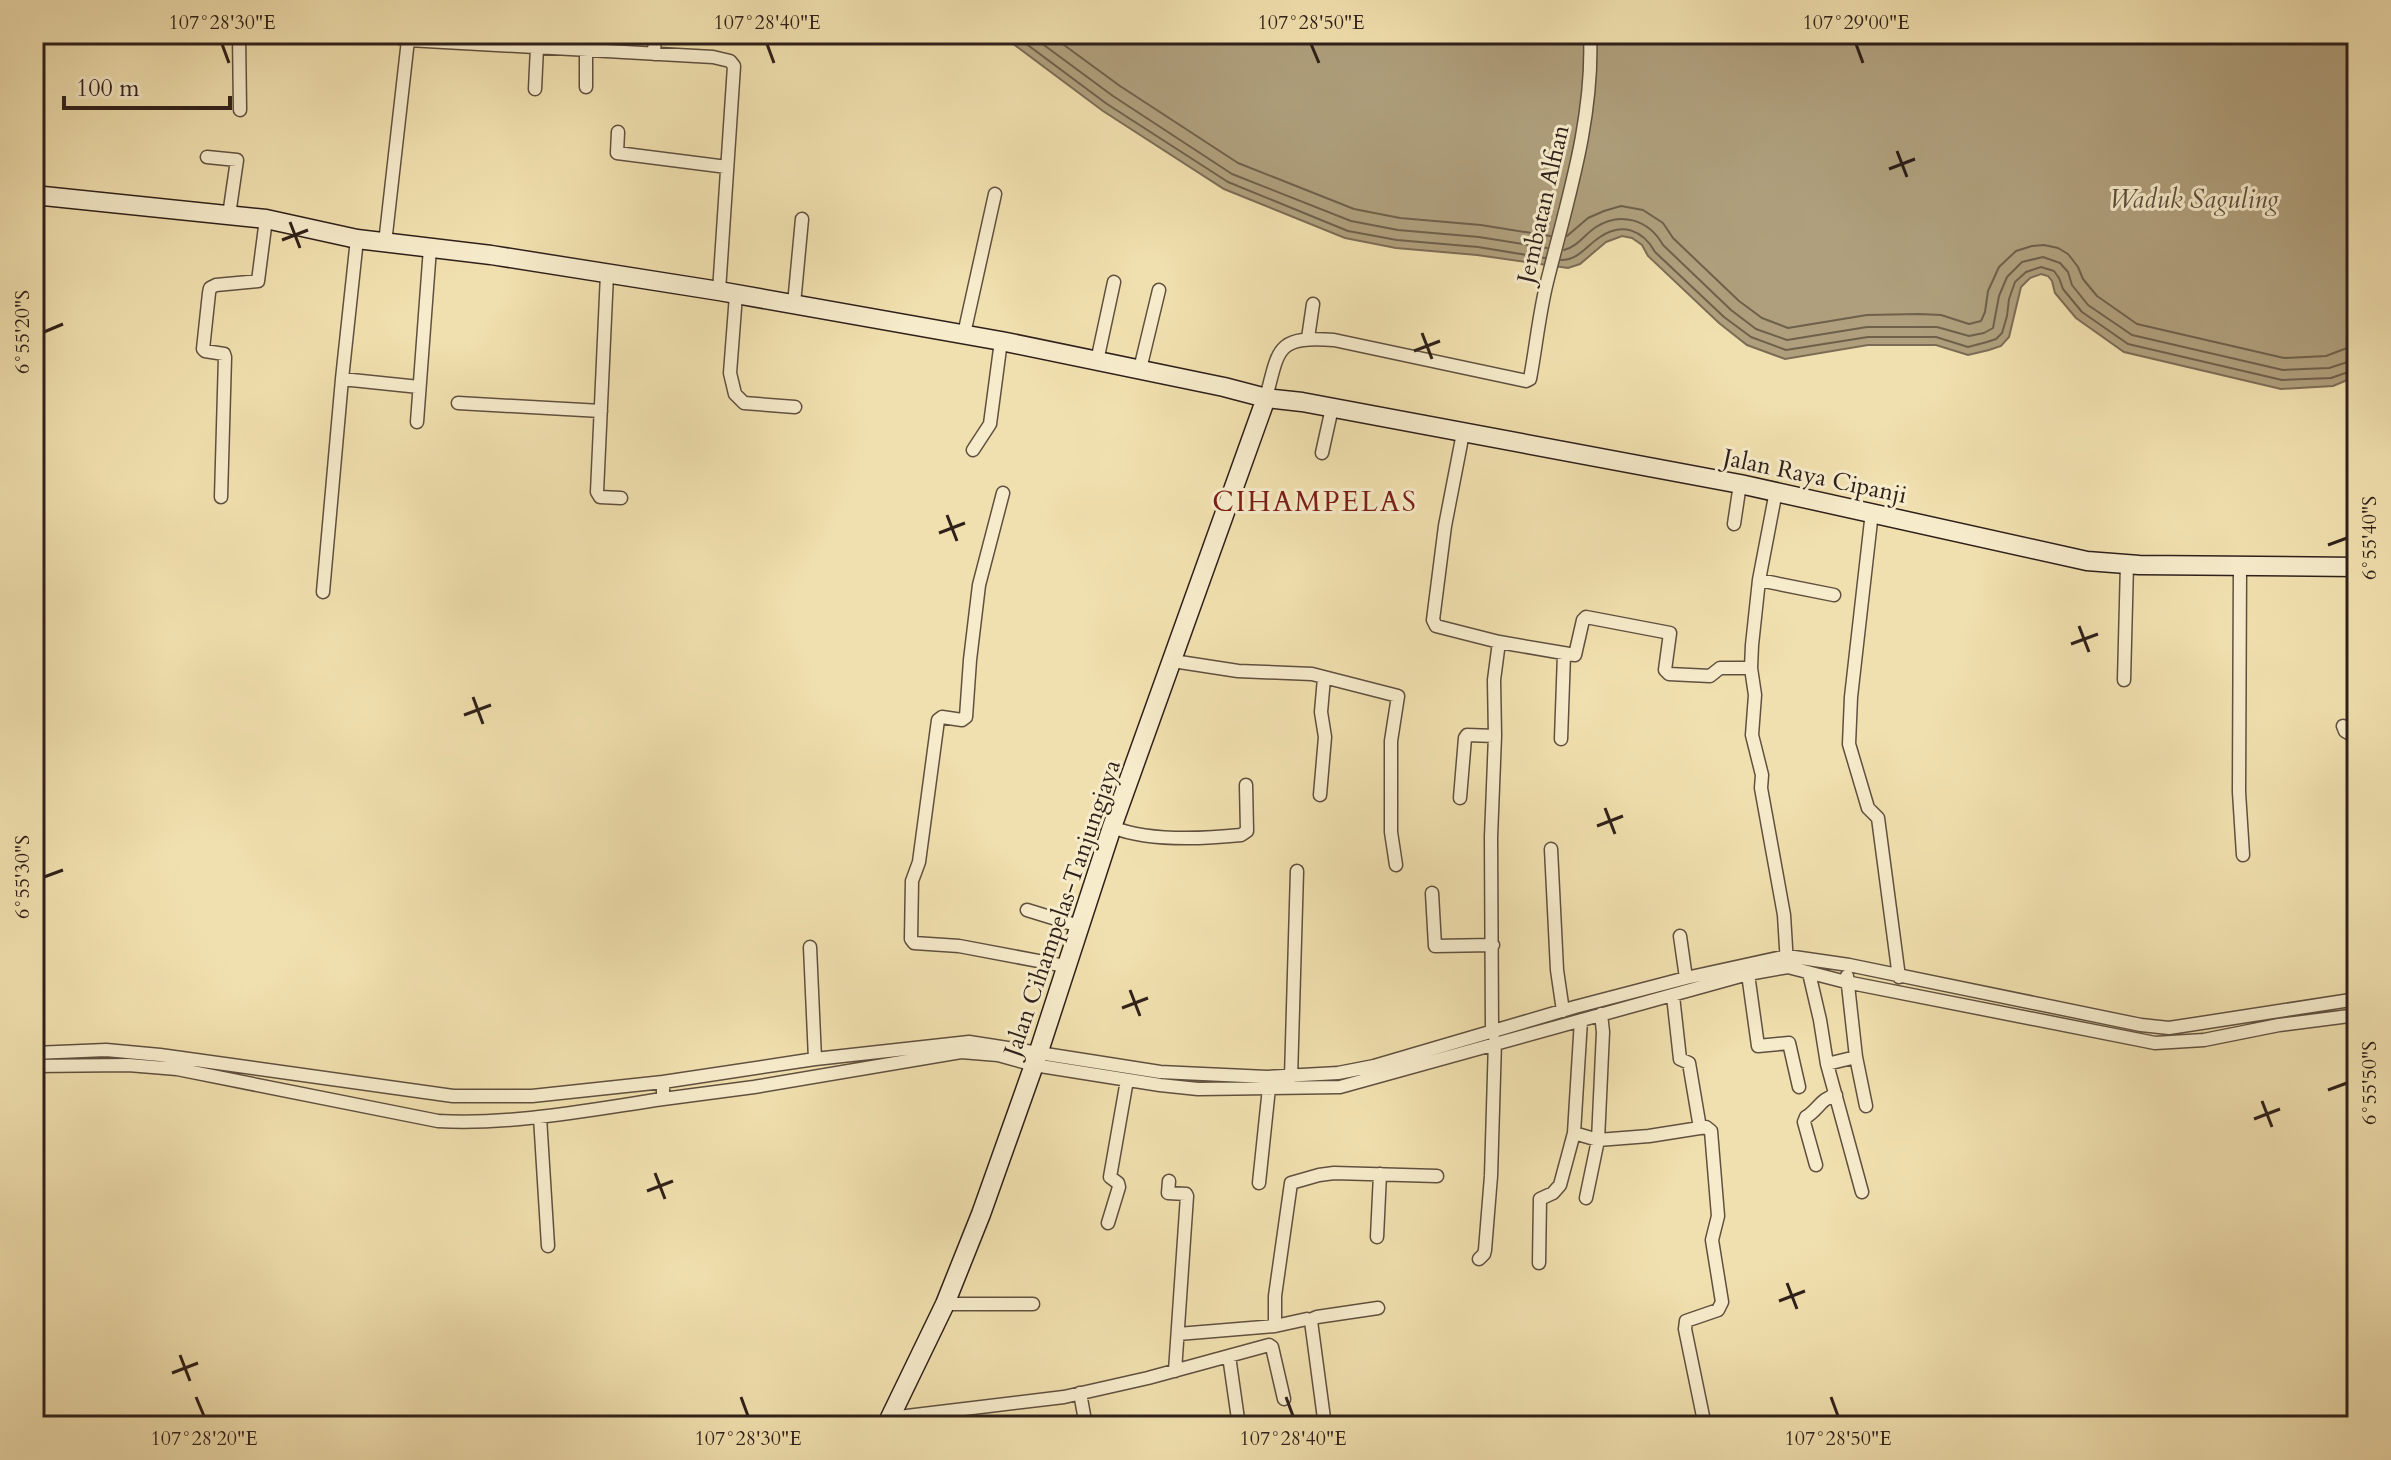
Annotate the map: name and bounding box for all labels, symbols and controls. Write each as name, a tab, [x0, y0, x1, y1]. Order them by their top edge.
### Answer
text: 107°28'30"E	[169, 9, 275, 36]
text: 107°28'40"E	[714, 9, 820, 36]
text: 107°28'50"E	[1258, 9, 1364, 36]
text: 107°29'00"E	[1803, 9, 1909, 36]
scale bar	[64, 60, 230, 110]
text: 100 m	[76, 72, 140, 105]
street label: Jembatan Alfian	[1509, 121, 1578, 289]
water label: Waduk Saguling	[2109, 182, 2279, 217]
text: 6°55'20"S	[9, 290, 36, 374]
street label: Jalan Raya Cipanji	[1717, 440, 1910, 512]
district label: CIHAMPELAS	[1212, 483, 1418, 521]
text: 6°55'40"S	[2356, 496, 2383, 580]
street label: Jalan Cihampelas-Tanjungjaya	[995, 755, 1129, 1064]
text: 6°55'30"S	[9, 835, 36, 919]
text: 6°55'50"S	[2356, 1041, 2383, 1125]
text: 107°28'20"E	[151, 1425, 257, 1452]
text: 107°28'30"E	[695, 1425, 801, 1452]
text: 107°28'40"E	[1240, 1425, 1346, 1452]
text: 107°28'50"E	[1785, 1425, 1891, 1452]

